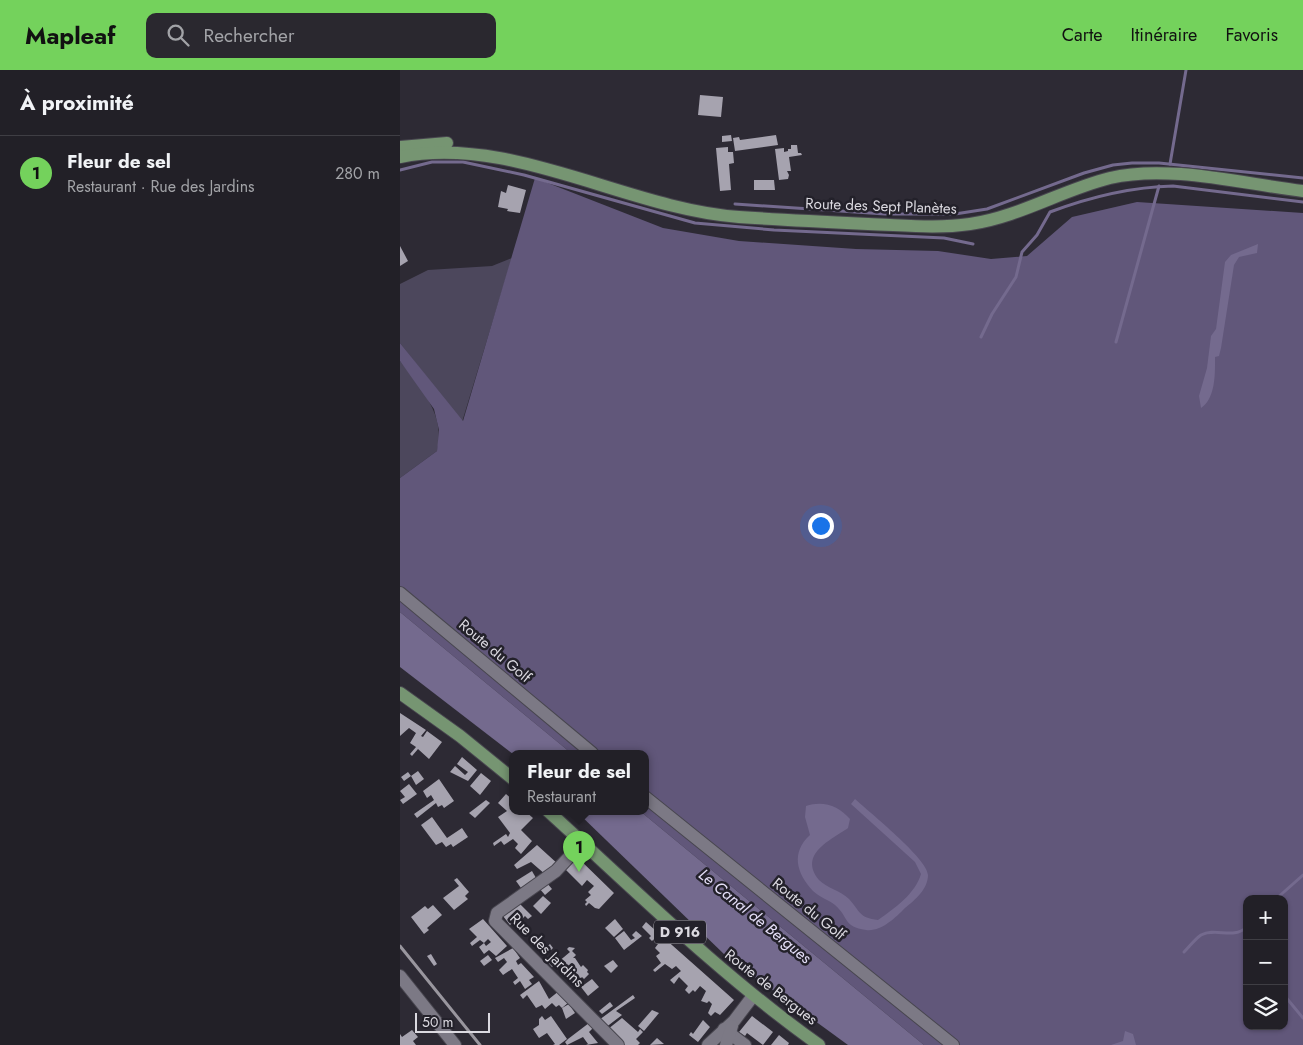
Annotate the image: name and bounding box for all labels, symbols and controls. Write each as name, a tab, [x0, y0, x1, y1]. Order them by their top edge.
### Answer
search box	[146, 13, 496, 58]
text: Mapleaf	[25, 18, 116, 53]
icon: search	[164, 21, 192, 49]
text: Rechercher	[204, 22, 294, 49]
text: Carte	[1062, 22, 1103, 48]
text: Itinéraire	[1131, 22, 1197, 48]
text: Favoris	[1225, 22, 1278, 48]
text: À proximité	[20, 88, 134, 118]
text: Fleur de sel	[67, 148, 171, 175]
text: 1	[32, 162, 40, 185]
text: 280 m	[335, 162, 380, 185]
text: Restaurant · Rue des Jardins	[67, 175, 255, 198]
street label: Route des Sept Planètes	[805, 192, 957, 220]
your location	[808, 513, 834, 539]
street label: Route du Golf	[454, 614, 537, 688]
popup	[509, 750, 649, 815]
text: Fleur de sel	[527, 758, 631, 785]
text: Restaurant	[527, 785, 596, 808]
pin: 1	[563, 831, 595, 872]
water label: Le Canal de Bergues	[694, 863, 817, 969]
street label: Route du Golf	[768, 873, 851, 946]
map controls	[1243, 895, 1288, 1030]
button: +	[1243, 895, 1288, 940]
street label: Rue des Jardins	[505, 908, 589, 992]
road number: D 916	[654, 920, 706, 944]
button: −	[1243, 940, 1288, 985]
street label: Route de Bergues	[720, 944, 822, 1030]
button: layers	[1243, 985, 1288, 1030]
scale bar	[415, 1010, 490, 1033]
text: 50 m	[422, 1012, 453, 1032]

